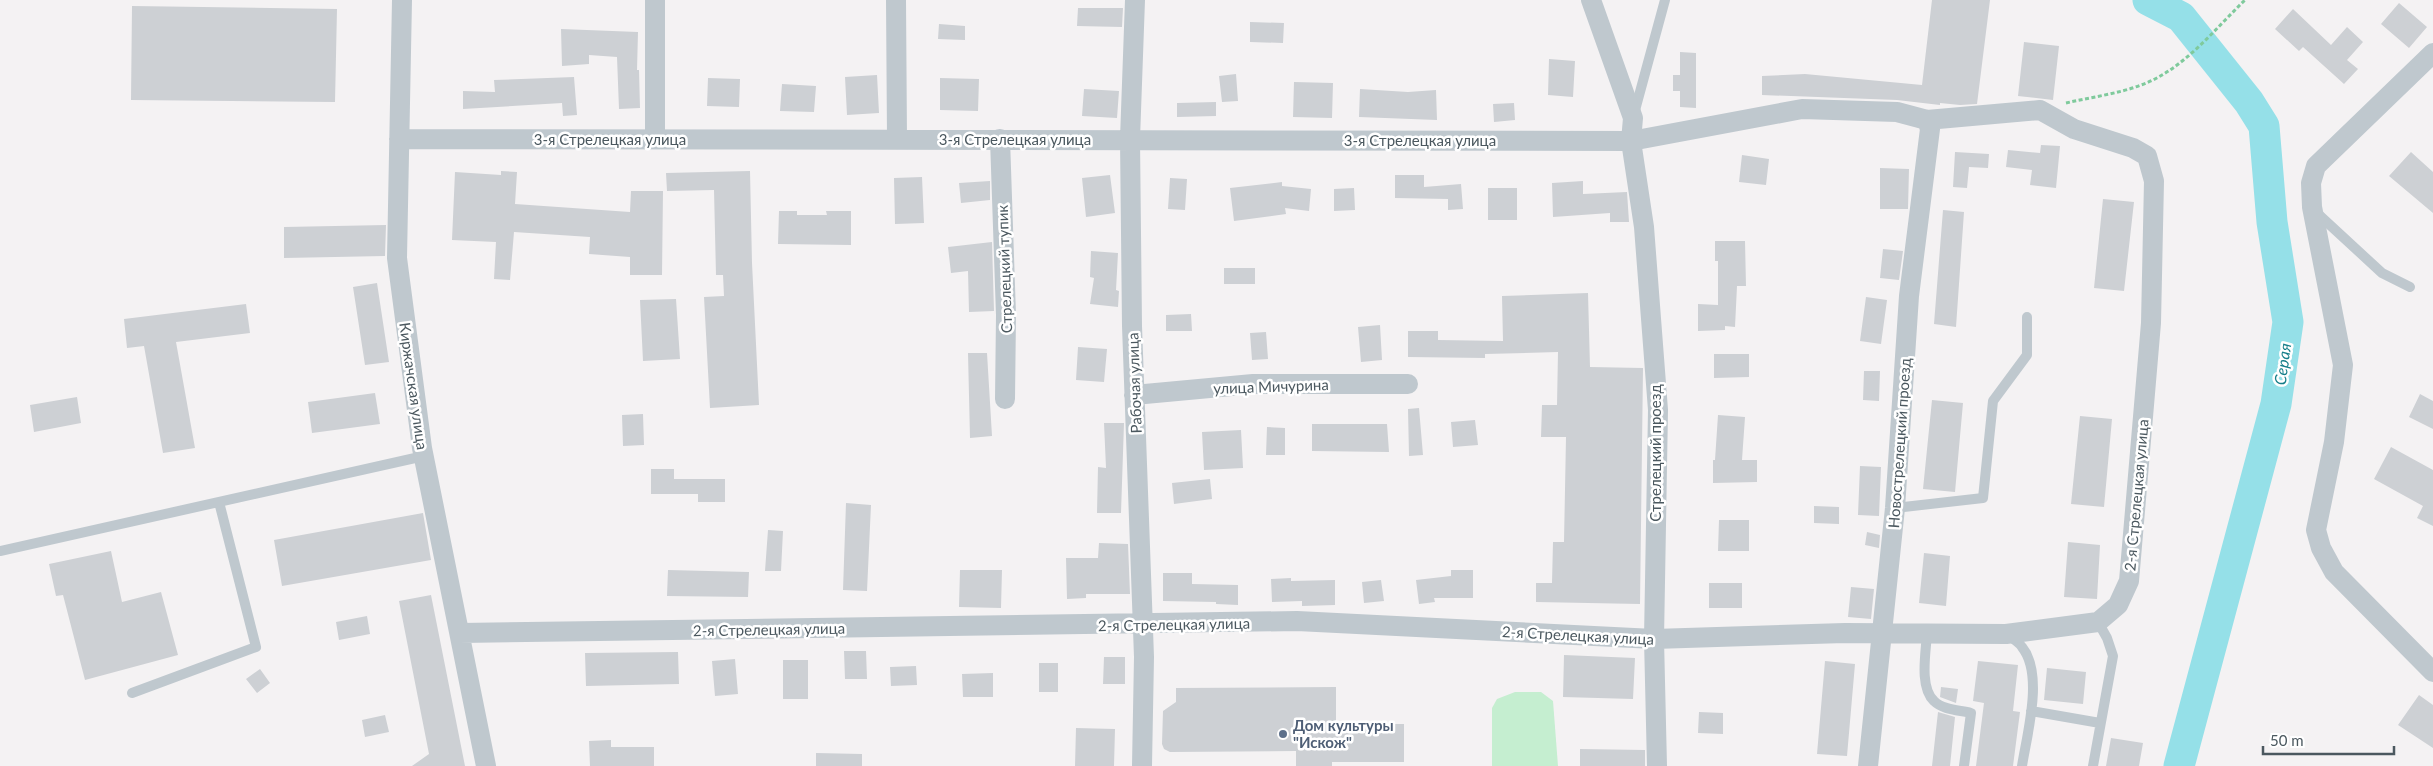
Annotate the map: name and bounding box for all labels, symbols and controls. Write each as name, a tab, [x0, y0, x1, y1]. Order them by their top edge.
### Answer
street label: 3-я Стрелецкая улица	[534, 130, 686, 148]
street label: 3-я Стрелецкая улица	[939, 130, 1091, 148]
street label: 3-я Стрелецкая улица	[1344, 131, 1496, 149]
street label: Стрелецкий тупик	[993, 204, 1015, 333]
street label: Киржачская улица	[396, 321, 432, 451]
street label: Рабочая улица	[1123, 332, 1145, 434]
water label: Серая	[2270, 342, 2294, 386]
street label: Новострелецкий проезд	[1884, 357, 1914, 529]
street label: улица Мичурина	[1213, 375, 1329, 397]
street label: Стрелецкий проезд	[1646, 384, 1664, 522]
street label: 2-я Стрелецкая улица	[2120, 418, 2152, 572]
street label: 2-я Стрелецкая улица	[1098, 614, 1250, 634]
street label: 2-я Стрелецкая улица	[693, 619, 845, 639]
street label: 2-я Стрелецкая улица	[1501, 622, 1655, 648]
place label: Дом культуры "Искож"	[1293, 716, 1394, 751]
scale bar	[2263, 724, 2394, 756]
marker: Дом культуры "Искож"	[1277, 728, 1289, 740]
text: 50 m	[2270, 731, 2304, 749]

